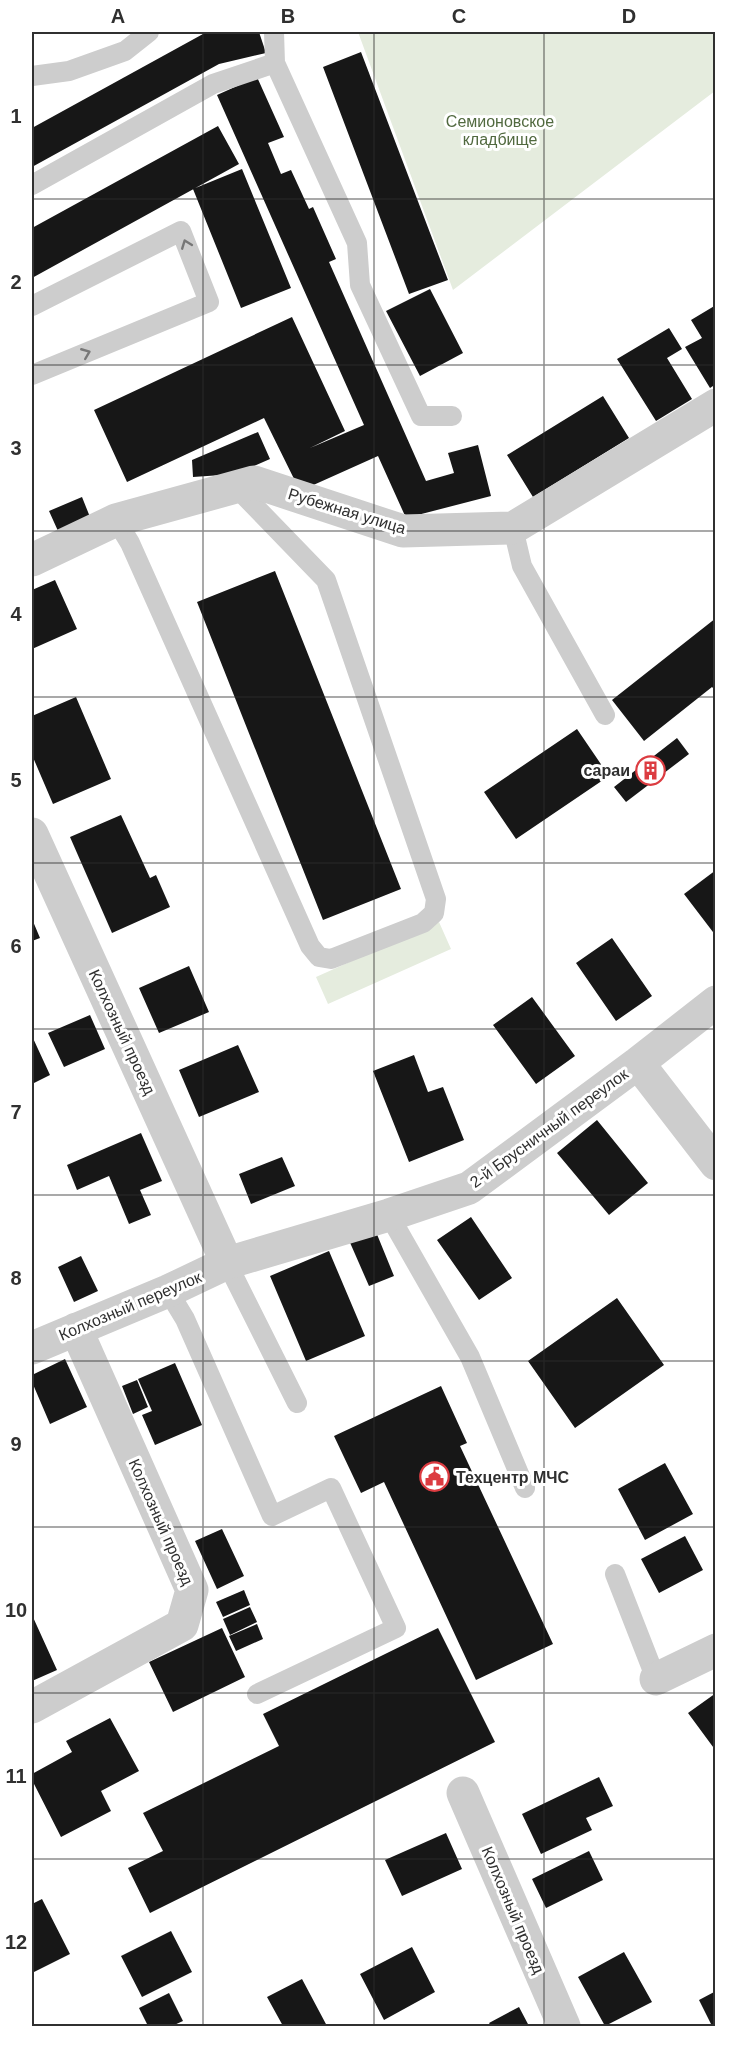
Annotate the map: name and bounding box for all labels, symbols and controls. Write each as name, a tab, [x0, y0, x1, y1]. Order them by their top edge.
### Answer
text: A	[111, 5, 125, 27]
text: B	[281, 5, 295, 27]
text: C	[452, 5, 466, 27]
text: D	[622, 5, 636, 27]
text: 1	[10, 105, 22, 127]
park label: Семионовское кладбище	[446, 113, 554, 148]
one-way arrow	[181, 239, 194, 250]
text: 2	[10, 271, 22, 293]
one-way arrow	[79, 348, 90, 360]
text: 3	[10, 437, 22, 459]
street label: Рубежная улица	[286, 485, 408, 537]
text: 4	[10, 603, 22, 625]
building icon: сараи	[635, 754, 667, 786]
place label: сараи	[584, 762, 630, 779]
text: 5	[10, 769, 22, 791]
text: 6	[10, 935, 22, 957]
street label: Колхозный проезд	[86, 967, 159, 1098]
street label: 2-й Брусничный переулок	[467, 1064, 632, 1191]
text: 7	[10, 1101, 22, 1123]
text: 8	[10, 1267, 22, 1289]
street label: Колхозный переулок	[56, 1268, 205, 1344]
text: 9	[10, 1433, 22, 1455]
street label: Колхозный проезд	[126, 1456, 197, 1588]
public building icon: Техцентр МЧС	[419, 1461, 451, 1493]
place label: Техцентр МЧС	[456, 1469, 570, 1486]
text: 10	[5, 1599, 27, 1621]
text: 11	[5, 1765, 27, 1787]
street label: Колхозный проезд	[479, 1844, 548, 1977]
text: 12	[5, 1931, 27, 1953]

